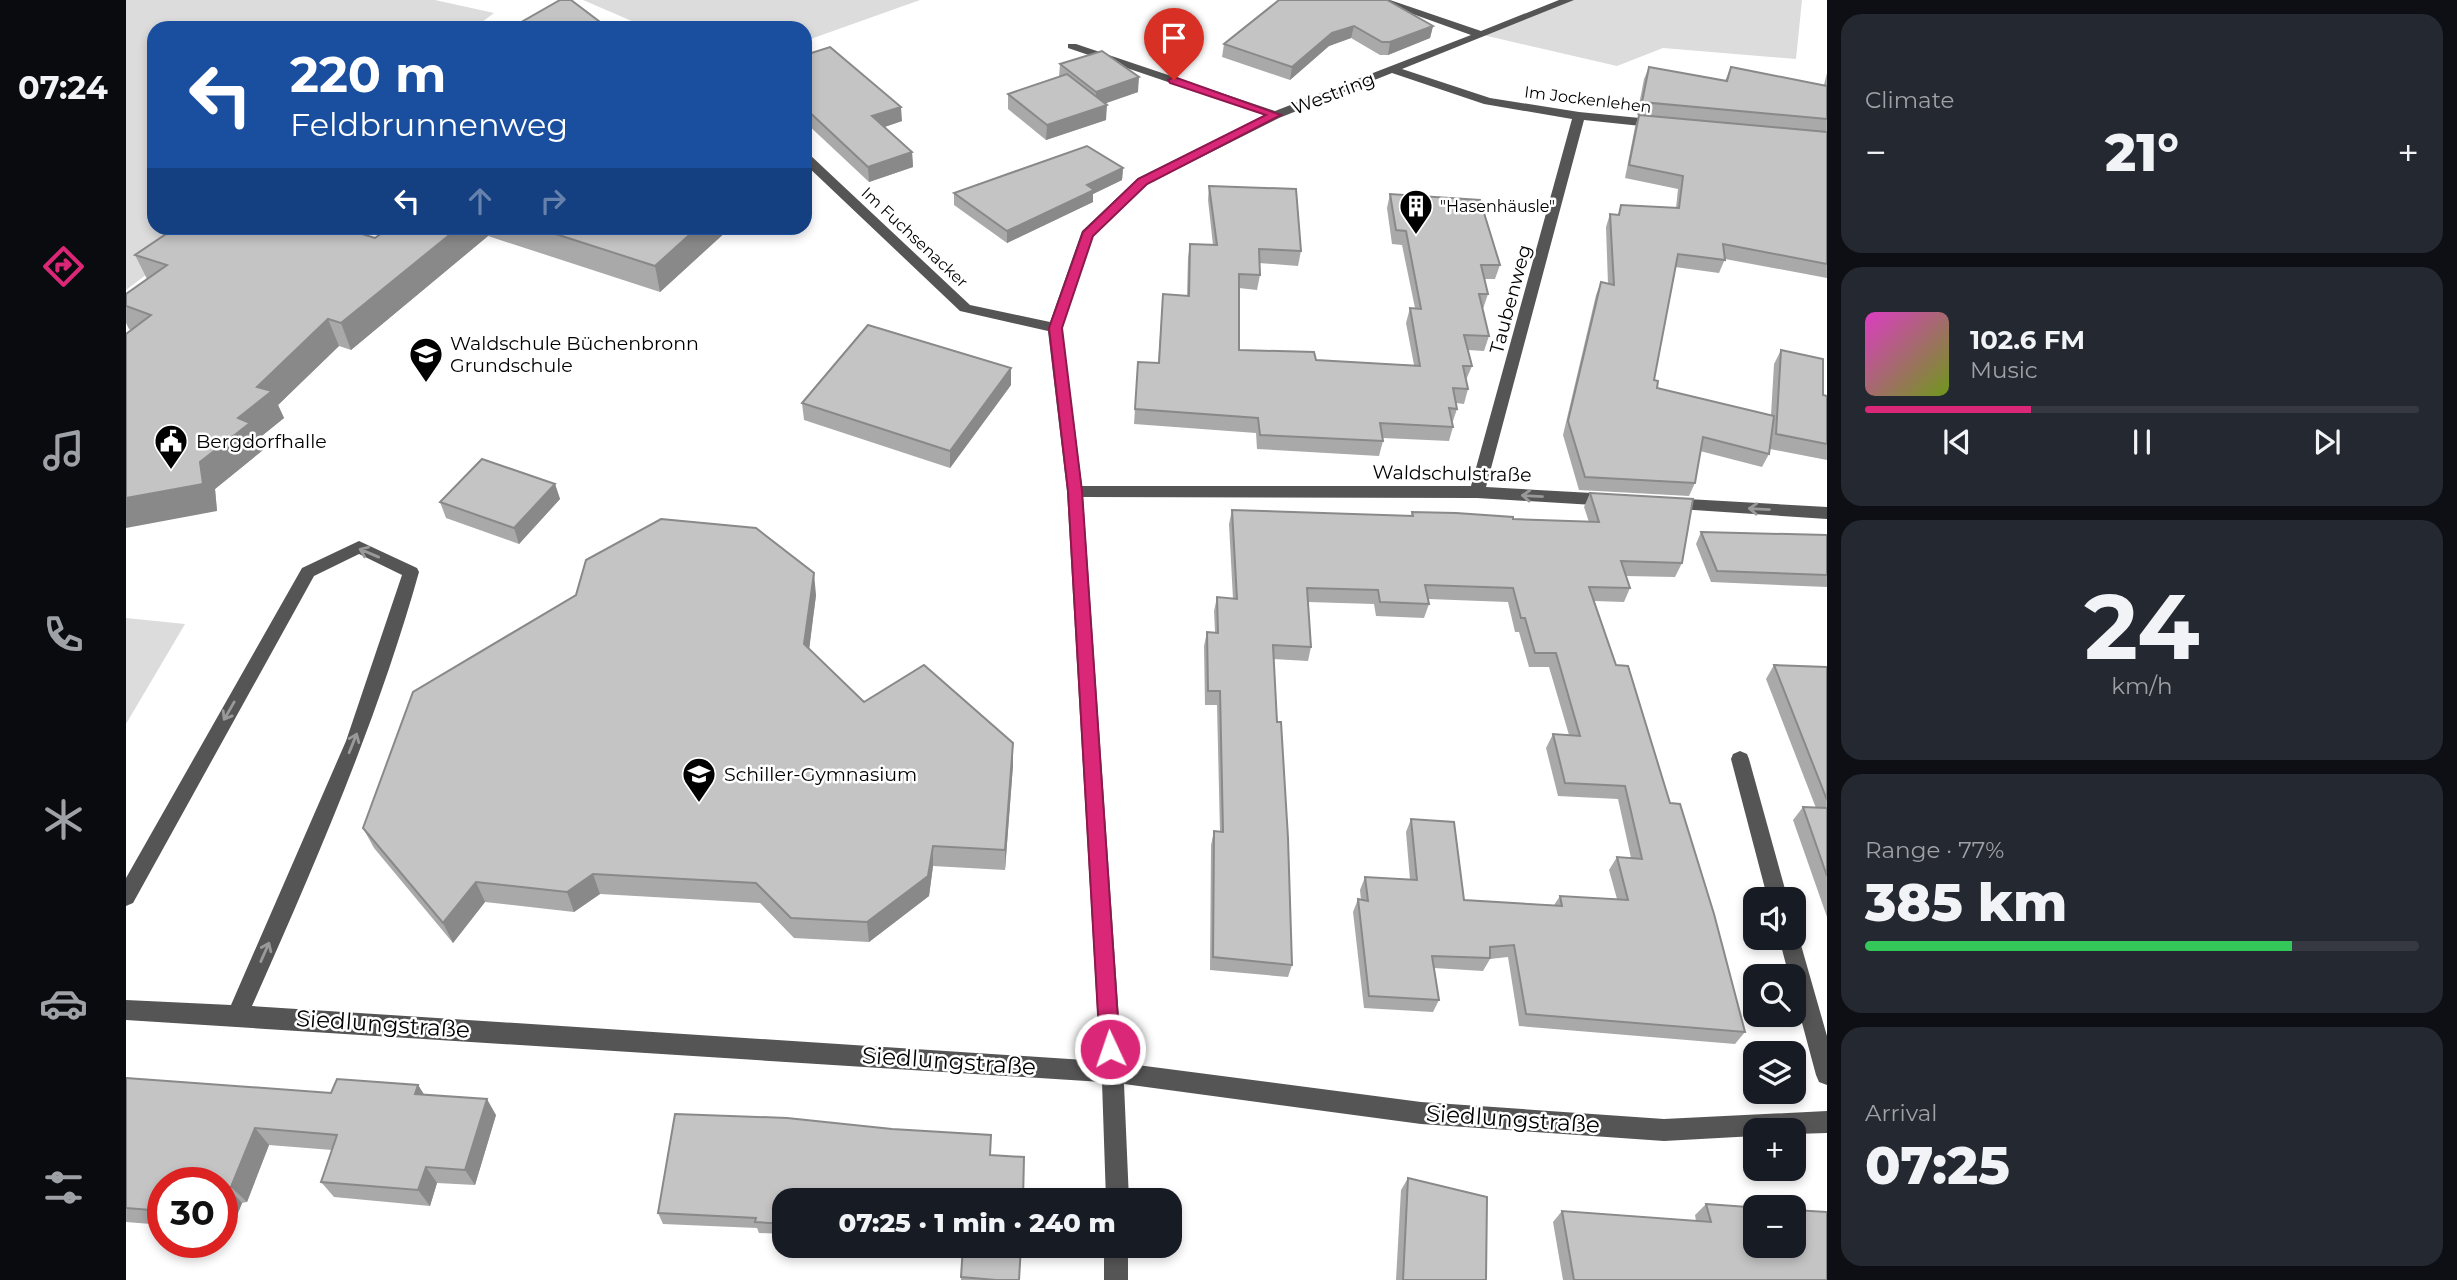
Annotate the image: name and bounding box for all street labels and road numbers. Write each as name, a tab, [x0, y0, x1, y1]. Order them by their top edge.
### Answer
street label: Westring	[1288, 67, 1378, 120]
street label: Im Jockenlehen	[1523, 82, 1653, 117]
street label: Im Fuchsenacker	[858, 183, 972, 291]
street label: Taubenweg	[1485, 242, 1536, 356]
street label: Waldschulstraße	[1372, 461, 1532, 486]
street label: Siedlungstraße	[295, 1004, 471, 1044]
street label: Siedlungstraße	[861, 1041, 1037, 1081]
street label: Siedlungstraße	[1425, 1099, 1601, 1139]

